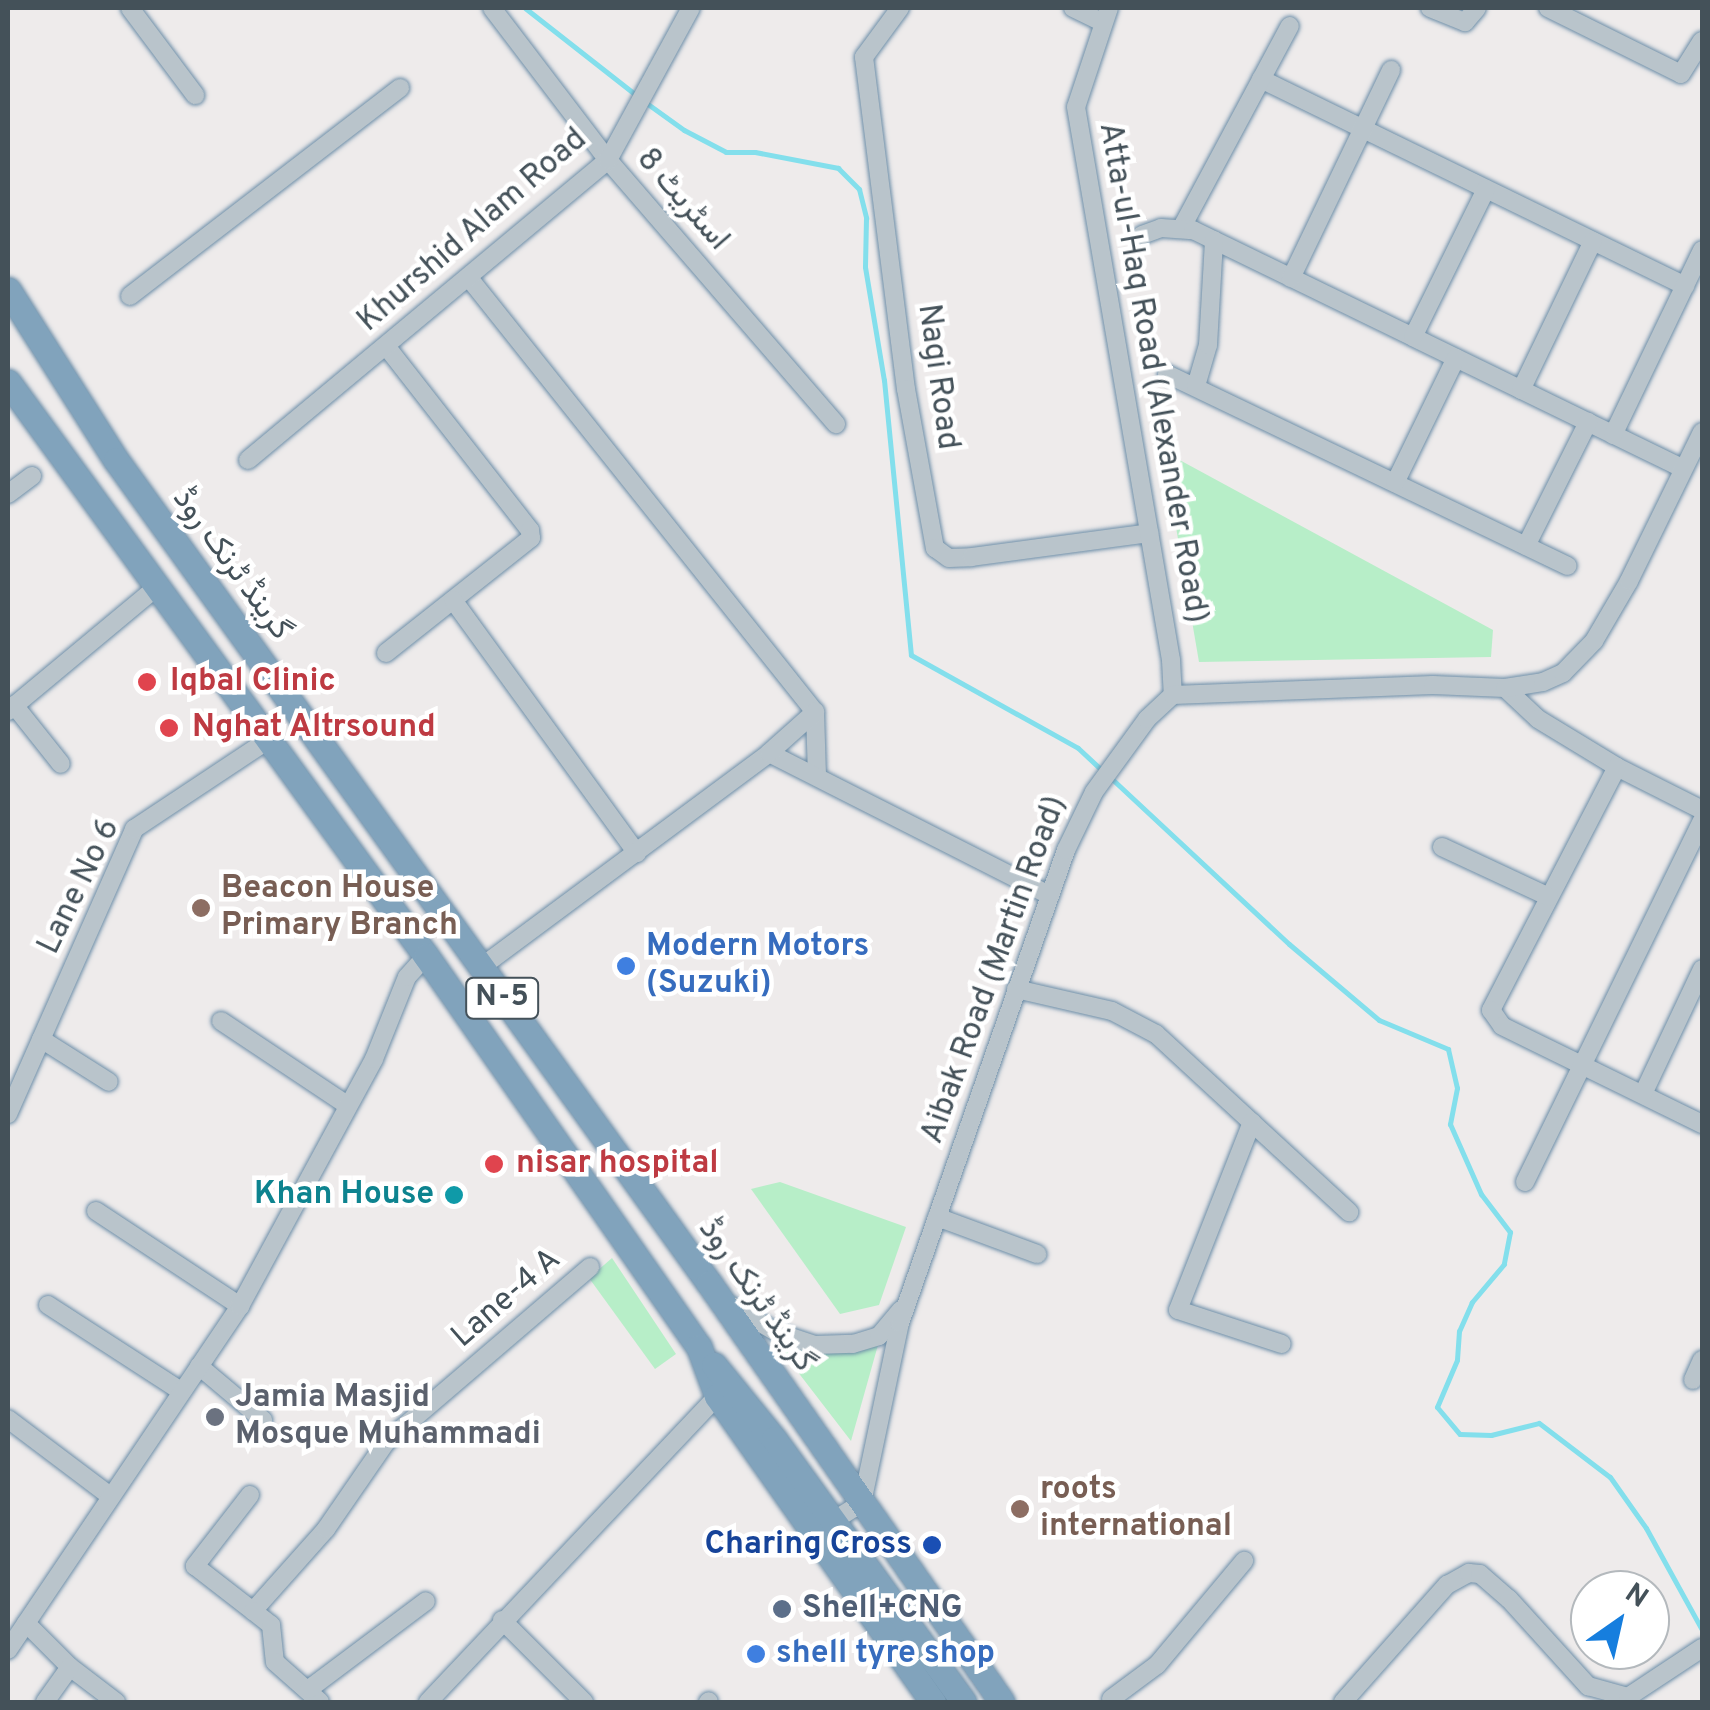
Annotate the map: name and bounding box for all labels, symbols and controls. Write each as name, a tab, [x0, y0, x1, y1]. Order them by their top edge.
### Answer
street label: Atta-ul-Haq Road (Alexander Road)	[1089, 120, 1215, 626]
street label: Khurshid Alam Road	[350, 121, 596, 341]
street label: اسٹریٹ 8	[627, 141, 737, 259]
street label: Nagi Road	[908, 302, 966, 452]
street label: گرینڈ ٹرنک روڈ	[163, 482, 299, 648]
place label: Iqbal Clinic	[170, 663, 336, 701]
marker: Iqbal Clinic	[134, 669, 160, 695]
place label: Nghat Altrsound	[192, 709, 437, 747]
marker: Nghat Altrsound	[156, 715, 182, 741]
street label: Aibak Road (Martin Road)	[914, 791, 1076, 1149]
street label: Lane No 6	[31, 813, 129, 961]
place label: Beacon House Primary Branch	[221, 871, 458, 946]
marker: Beacon House Primary Branch	[190, 897, 212, 919]
place label: Modern Motors (Suzuki)	[646, 929, 869, 1004]
marker: Modern Motors (Suzuki)	[615, 955, 637, 977]
road number: N-5	[464, 973, 540, 1023]
place label: nisar hospital	[516, 1145, 719, 1183]
marker: nisar hospital	[481, 1151, 507, 1177]
place label: Khan House	[254, 1176, 434, 1214]
marker: Khan House	[443, 1184, 465, 1206]
street label: گرینڈ ٹرنک روڈ	[689, 1212, 823, 1380]
street label: Lane-4 A	[444, 1241, 570, 1357]
place label: Jamia Masjid Mosque Muhammadi	[235, 1380, 541, 1455]
marker: Jamia Masjid Mosque Muhammadi	[204, 1406, 226, 1428]
place label: roots international	[1040, 1472, 1232, 1547]
marker: roots international	[1009, 1498, 1031, 1520]
place label: Charing Cross	[704, 1526, 912, 1564]
marker: Charing Cross	[921, 1534, 943, 1556]
north arrow	[1570, 1570, 1670, 1670]
text: N	[1617, 1576, 1654, 1617]
place label: Shell+CNG	[802, 1590, 962, 1628]
marker: Shell+CNG	[771, 1598, 793, 1620]
place label: shell tyre shop	[776, 1635, 995, 1673]
marker: shell tyre shop	[745, 1643, 767, 1665]

